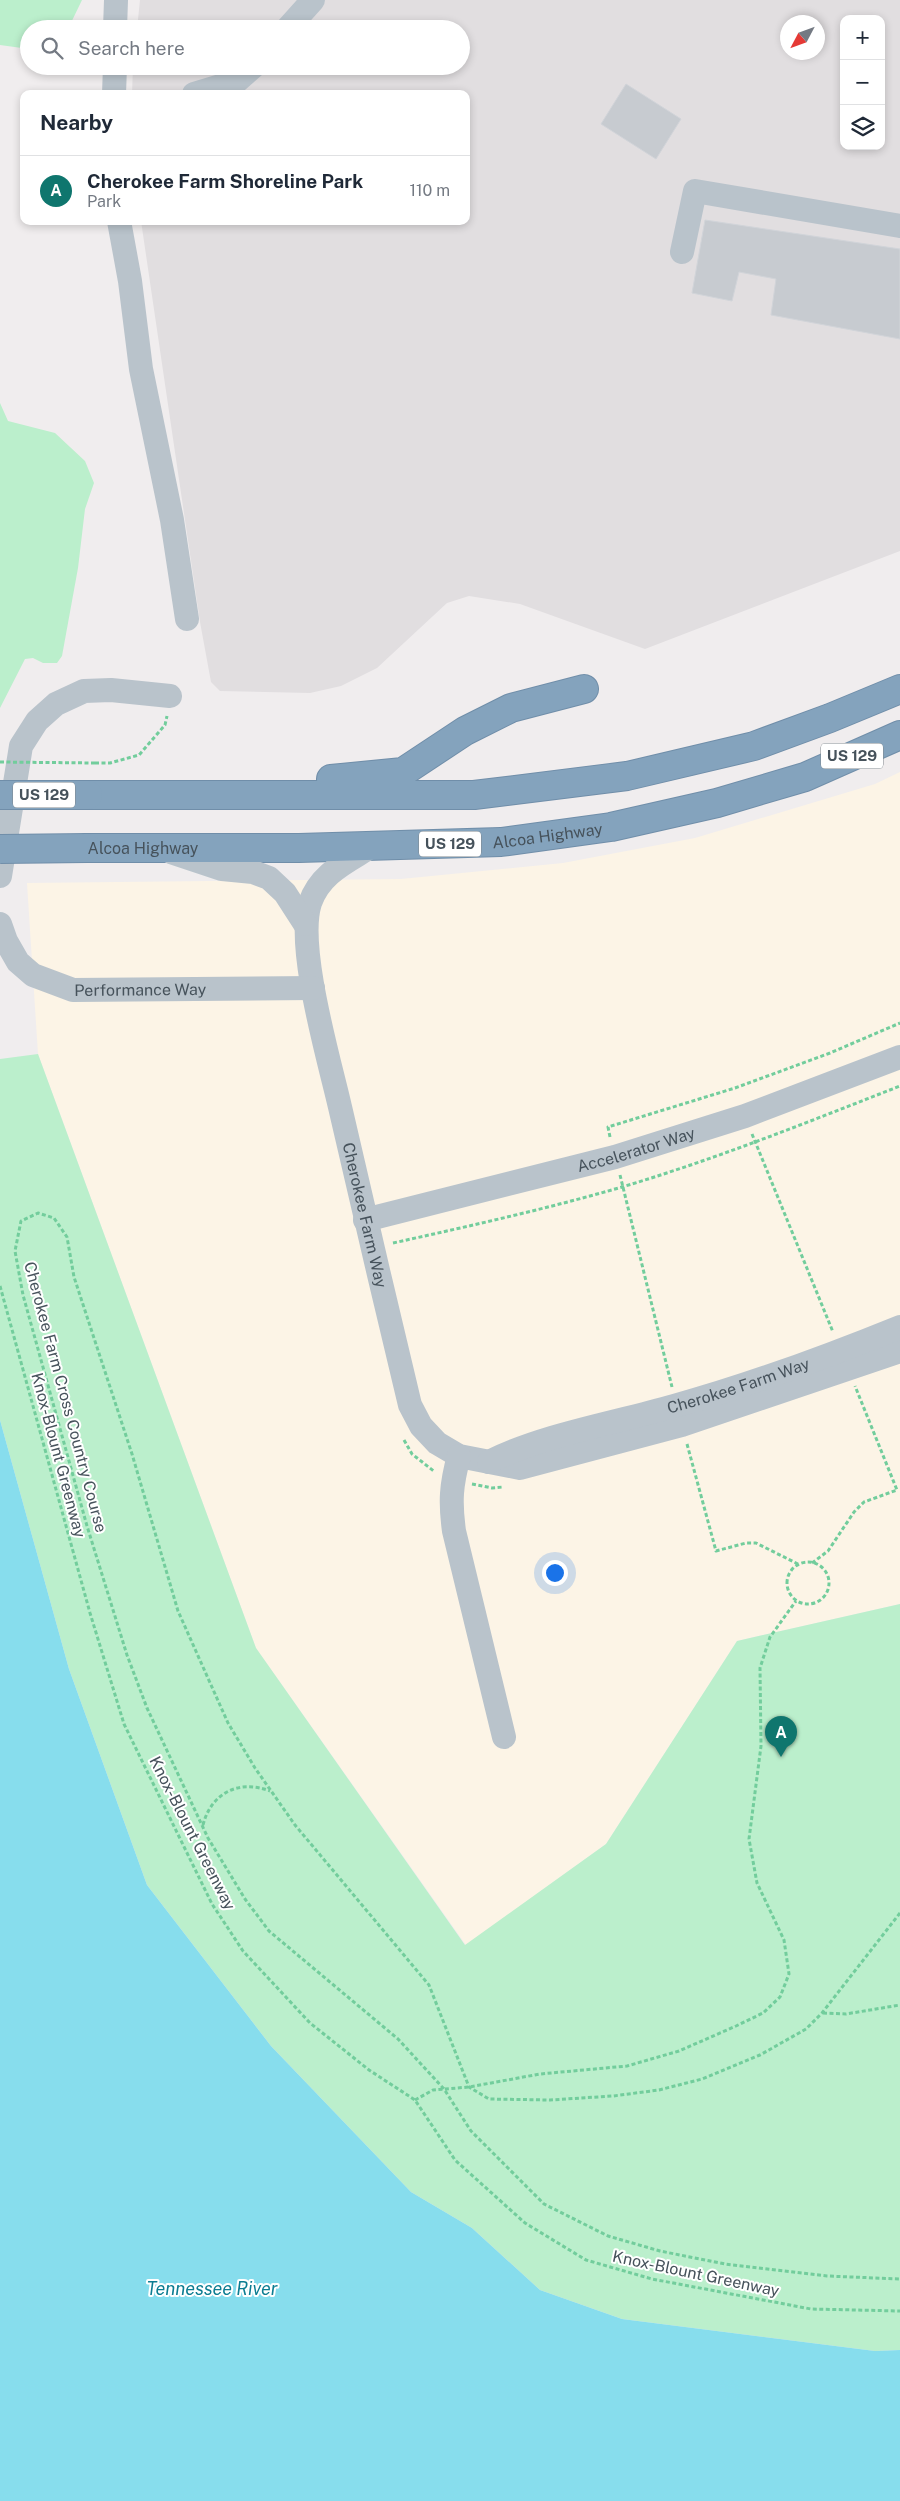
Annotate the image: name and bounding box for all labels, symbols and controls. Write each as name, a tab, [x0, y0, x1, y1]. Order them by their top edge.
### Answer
north arrow	[780, 15, 825, 60]
map controls	[840, 15, 885, 150]
button: +	[840, 15, 885, 60]
search box	[20, 20, 470, 75]
icon: search	[38, 34, 66, 62]
text: Search here	[78, 37, 185, 59]
button: −	[840, 60, 885, 105]
button: layers	[840, 105, 885, 150]
text: Nearby	[40, 110, 113, 135]
text: Cherokee Farm Shoreline Park	[87, 170, 363, 192]
text: A	[50, 181, 62, 200]
text: 110 m	[409, 181, 450, 200]
text: Park	[87, 192, 121, 211]
road number: US 129	[821, 744, 883, 768]
road number: US 129	[13, 782, 75, 808]
street label: Alcoa Highway	[492, 819, 604, 852]
road number: US 129	[419, 832, 481, 856]
street label: Alcoa Highway	[88, 839, 199, 858]
street label: Performance Way	[74, 980, 207, 1000]
street label: Accelerator Way	[575, 1123, 698, 1176]
street label: Cherokee Farm Way	[339, 1141, 391, 1290]
street label: Cherokee Farm Cross Country Course	[20, 1260, 111, 1535]
street label: Cherokee Farm Way	[665, 1354, 813, 1418]
street label: Knox-Blount Greenway	[27, 1371, 90, 1540]
your location	[542, 1560, 568, 1586]
pin: A	[765, 1716, 797, 1757]
street label: Knox-Blount Greenway	[145, 1753, 240, 1914]
street label: Knox-Blount Greenway	[611, 2247, 781, 2301]
water label: Tennessee River	[147, 2278, 278, 2299]

